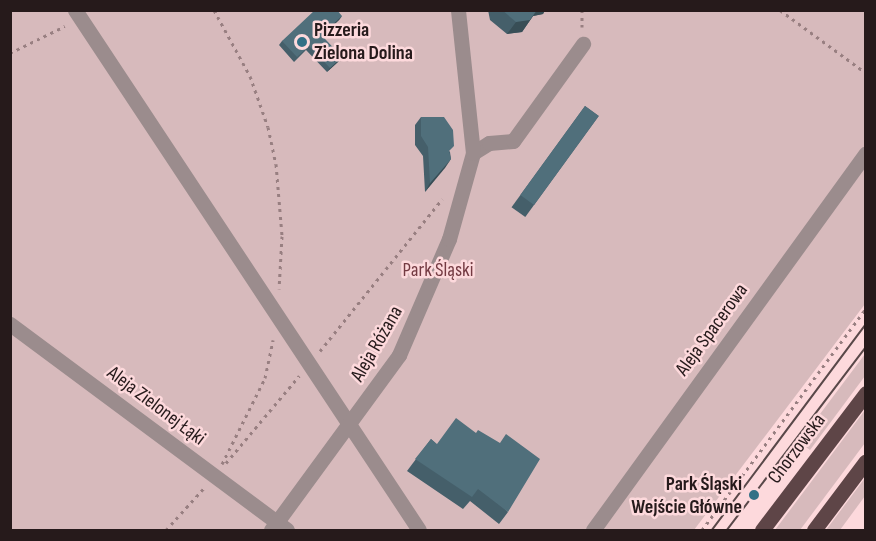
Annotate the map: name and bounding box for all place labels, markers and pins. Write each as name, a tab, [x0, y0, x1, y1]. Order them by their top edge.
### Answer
place label: Pizzeria Zielona Dolina	[314, 19, 413, 66]
marker: Pizzeria Zielona Dolina	[295, 35, 309, 49]
place label: Park Śląski Wejście Główne	[631, 472, 742, 519]
marker: Park Śląski Wejście Główne	[747, 488, 761, 502]

